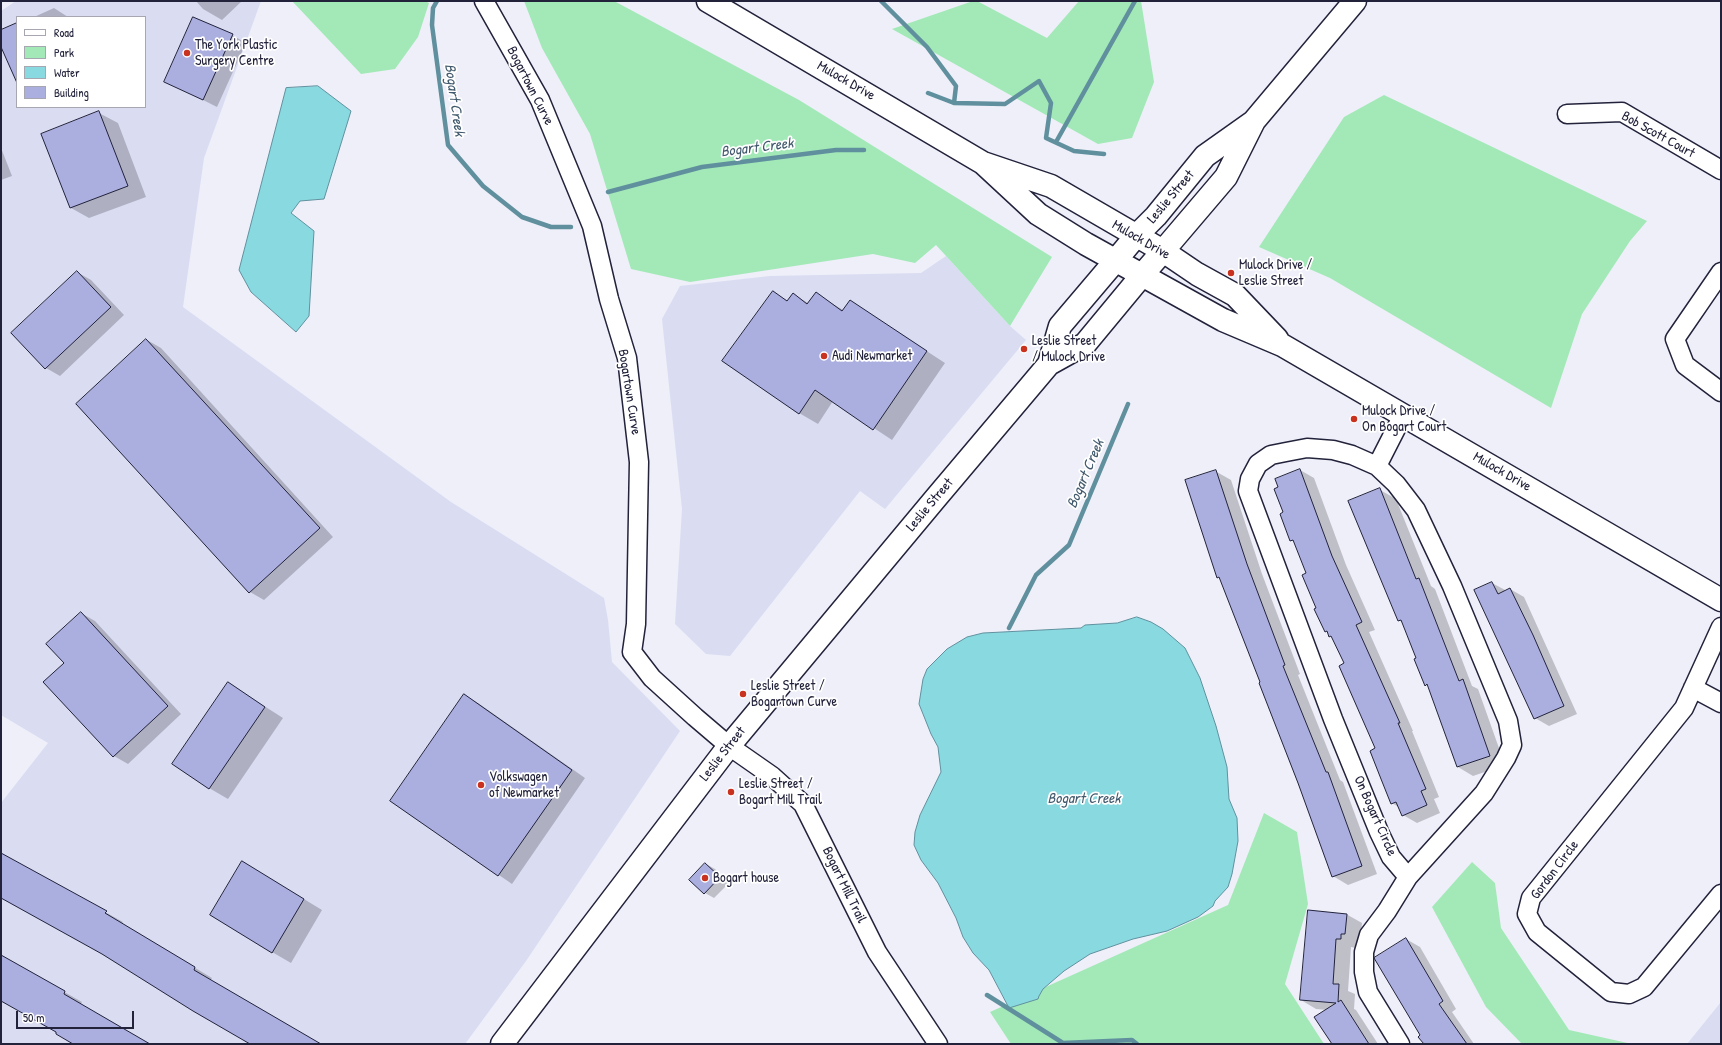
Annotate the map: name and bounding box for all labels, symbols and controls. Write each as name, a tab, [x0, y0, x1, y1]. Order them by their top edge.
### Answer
legend	[16, 16, 146, 108]
text: Road	[54, 24, 74, 41]
place label: The York Plastic Surgery Centre	[195, 37, 277, 70]
text: Park	[54, 44, 74, 61]
street label: Bogartown Curve	[503, 44, 557, 128]
marker: The York Plastic Surgery Centre	[182, 48, 192, 58]
street label: Mulock Drive	[814, 58, 878, 104]
water label: Bogart Creek	[440, 63, 468, 137]
text: Water	[54, 64, 80, 81]
text: Building	[54, 84, 89, 101]
street label: Bob Scott Court	[1618, 108, 1698, 162]
water label: Bogart Creek	[720, 135, 794, 161]
street label: Leslie Street	[1144, 167, 1198, 227]
street label: Mulock Drive	[1109, 217, 1173, 263]
place label: Mulock Drive / Leslie Street	[1239, 257, 1312, 290]
marker: Mulock Drive / Leslie Street	[1226, 268, 1236, 278]
place label: Leslie Street / Mulock Drive	[1032, 333, 1105, 366]
marker: Leslie Street / Mulock Drive	[1019, 344, 1029, 354]
street label: Bogartown Curve	[614, 348, 644, 436]
place label: Audi Newmarket	[832, 348, 912, 364]
marker: Audi Newmarket	[819, 351, 829, 361]
place label: Mulock Drive / On Bogart Court	[1362, 403, 1446, 436]
marker: Mulock Drive / On Bogart Court	[1349, 414, 1359, 424]
water label: Bogart Creek	[1064, 437, 1108, 511]
street label: Mulock Drive	[1470, 449, 1534, 495]
street label: Leslie Street	[903, 475, 957, 535]
place label: Leslie Street / Bogartown Curve	[751, 678, 837, 710]
marker: Leslie Street / Bogartown Curve	[738, 689, 748, 699]
street label: Leslie Street	[697, 723, 749, 785]
place label: Volkswagen of Newmarket	[489, 769, 559, 802]
street label: On Bogart Circle	[1350, 773, 1400, 859]
place label: Leslie Street / Bogart Mill Trail	[739, 776, 822, 808]
marker: Volkswagen of Newmarket	[476, 780, 486, 790]
marker: Leslie Street / Bogart Mill Trail	[726, 787, 736, 797]
water label: Bogart Creek	[1048, 790, 1120, 808]
street label: Gordon Circle	[1527, 837, 1583, 903]
street label: Bogart Mill Trail	[818, 844, 870, 926]
place label: Bogart house	[713, 870, 779, 886]
marker: Bogart house	[700, 873, 710, 883]
scale bar	[18, 1003, 136, 1029]
text: 50 m	[23, 1009, 44, 1026]

